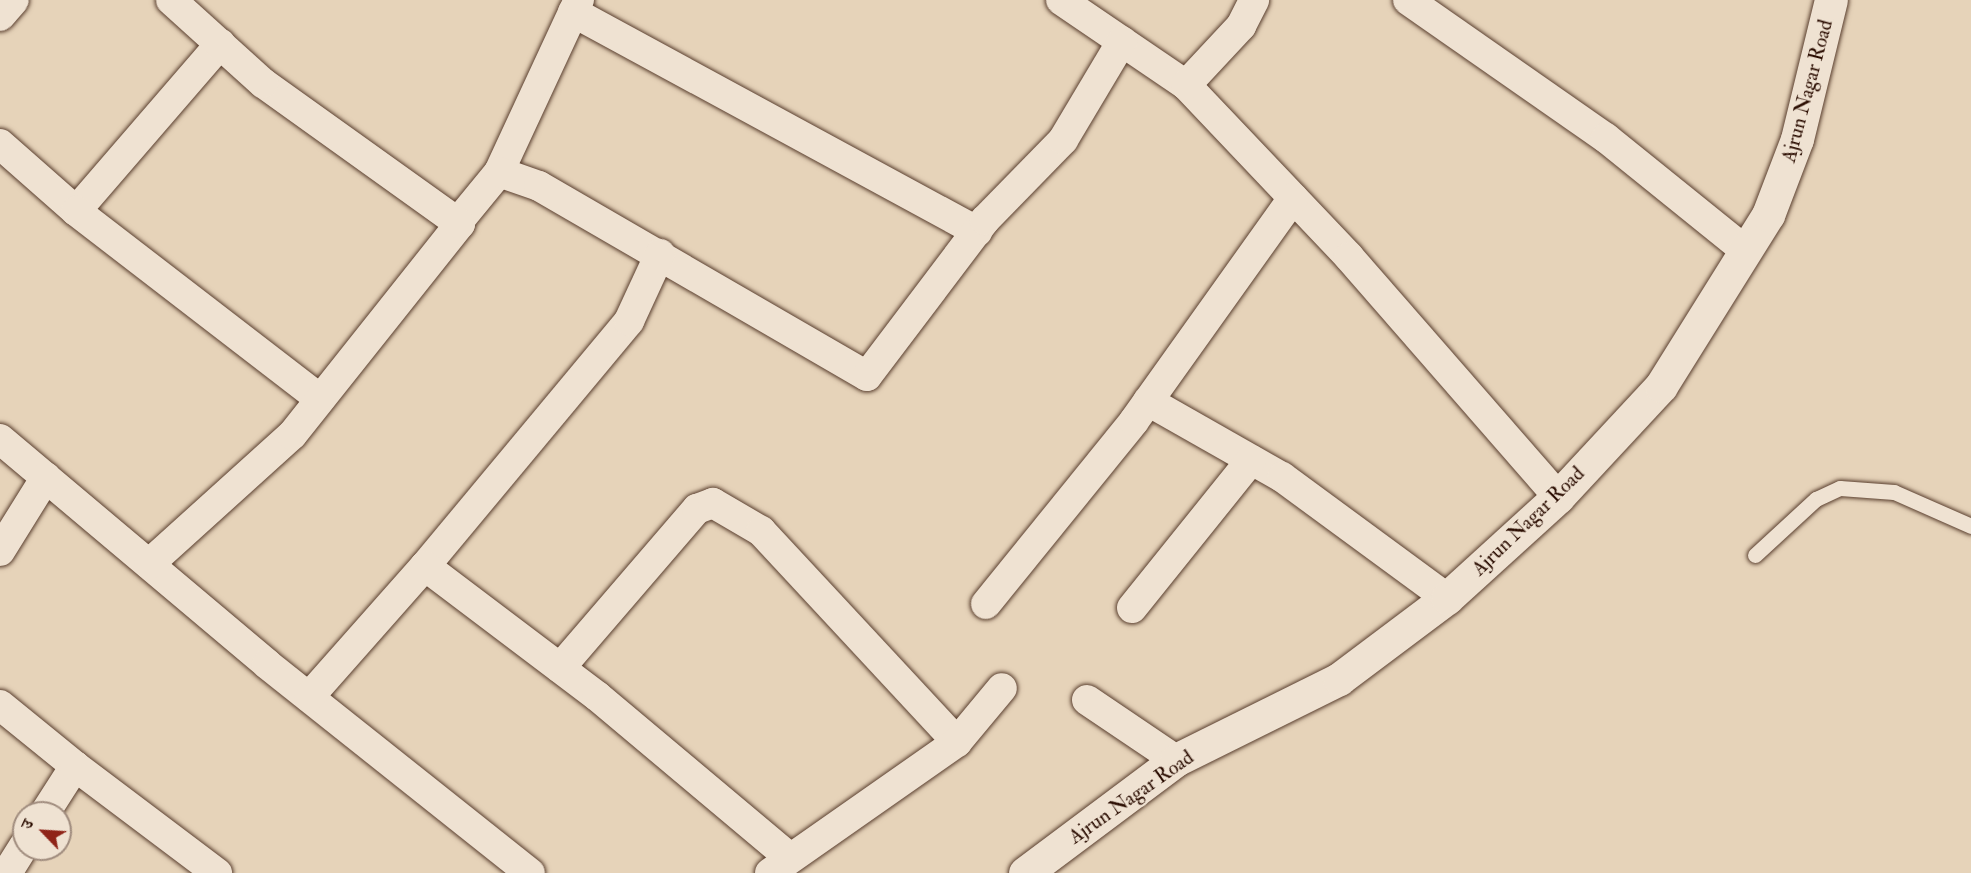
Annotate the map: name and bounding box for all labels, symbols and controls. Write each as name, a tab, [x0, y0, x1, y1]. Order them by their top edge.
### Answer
street label: Ajrun Nagar Road	[1776, 17, 1838, 165]
street label: Ajrun Nagar Road	[1467, 461, 1589, 581]
street label: Ajrun Nagar Road	[1064, 745, 1198, 849]
north arrow	[12, 801, 72, 861]
text: उ	[17, 816, 38, 832]

